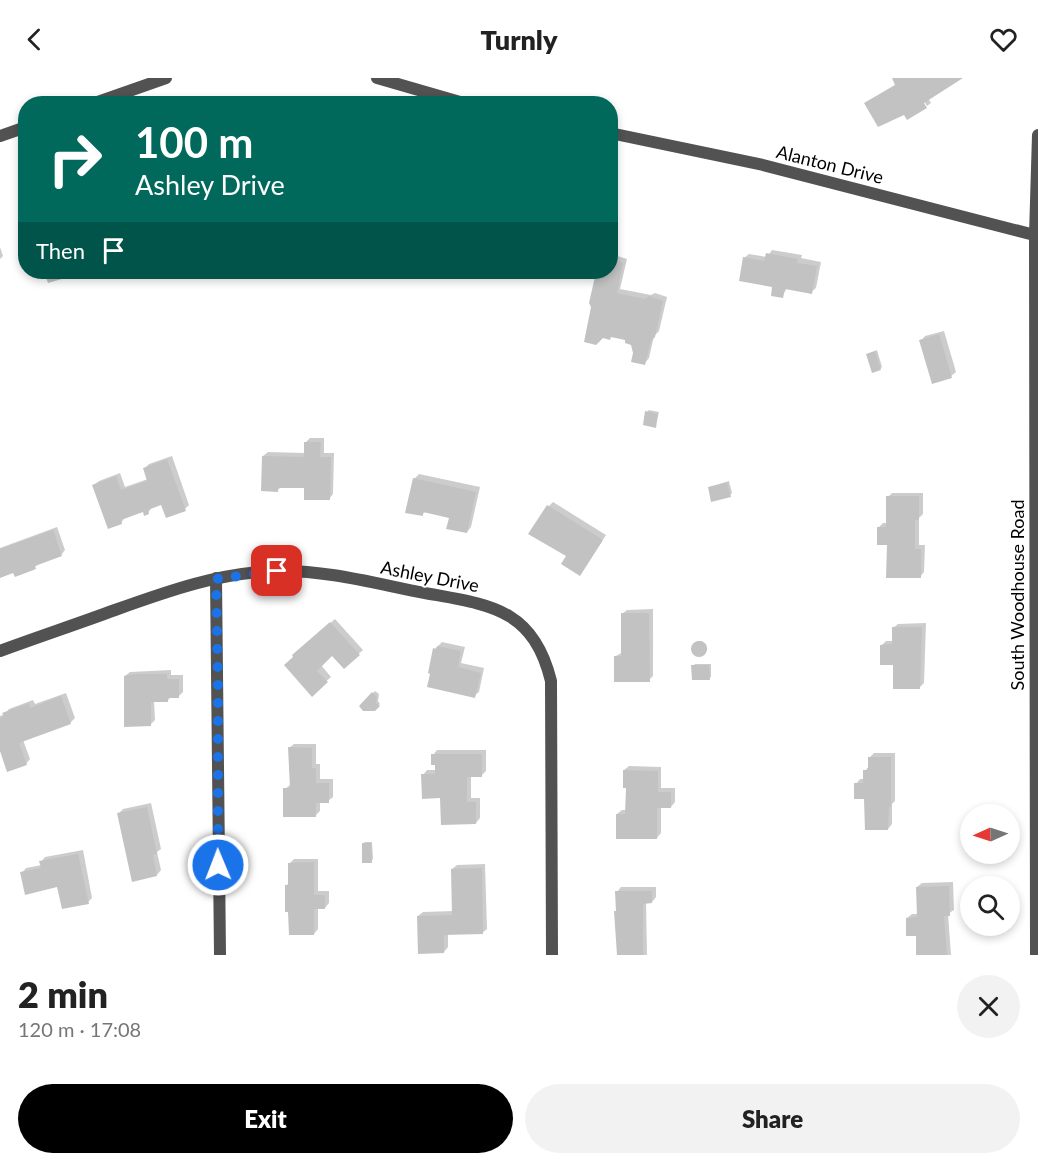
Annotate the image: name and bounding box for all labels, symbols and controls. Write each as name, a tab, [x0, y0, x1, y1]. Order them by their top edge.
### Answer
icon: back	[18, 23, 51, 56]
text: Turnly	[481, 23, 557, 56]
icon: heart	[987, 23, 1020, 56]
text: 100 m	[135, 117, 253, 167]
icon: right	[36, 120, 114, 198]
street label: Alanton Drive	[774, 140, 886, 188]
text: Ashley Drive	[135, 168, 285, 201]
icon: arrive	[97, 234, 130, 267]
text: Then	[36, 237, 85, 264]
street label: South Woodhouse Road	[1006, 499, 1028, 691]
pin	[251, 545, 302, 596]
icon: arrive	[260, 554, 293, 587]
street label: Ashley Drive	[379, 556, 481, 596]
north arrow	[960, 804, 1020, 864]
map controls	[960, 804, 1020, 936]
position arrow	[186, 833, 250, 897]
button: search	[960, 876, 1020, 936]
text: 2 min	[18, 972, 108, 1016]
button: close	[957, 975, 1020, 1038]
text: 120 m · 17:08	[18, 1017, 141, 1041]
button: Exit	[18, 1084, 513, 1153]
button: Share	[525, 1084, 1020, 1153]

